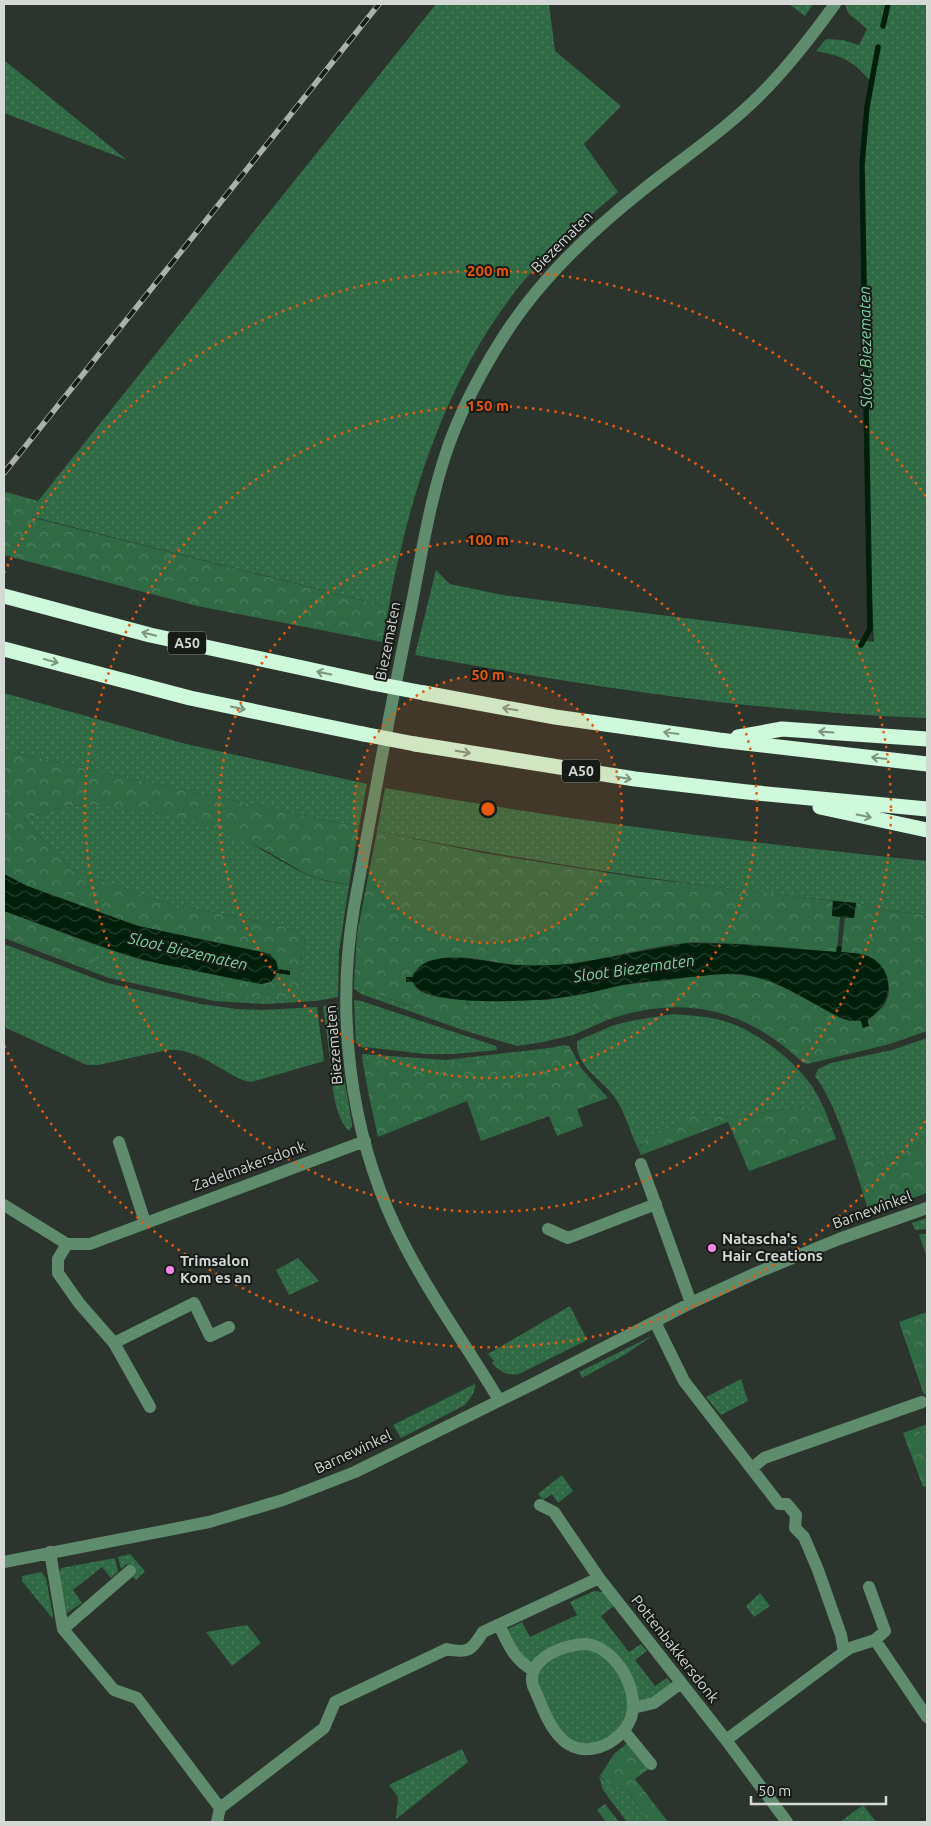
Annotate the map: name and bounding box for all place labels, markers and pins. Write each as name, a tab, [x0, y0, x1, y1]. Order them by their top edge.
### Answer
centre of rings	[479, 800, 497, 818]
place label: Natascha's Hair Creations	[722, 1230, 823, 1264]
marker: Natascha's Hair Creations	[706, 1242, 718, 1254]
place label: Trimsalon Kom es an	[180, 1252, 251, 1286]
marker: Trimsalon Kom es an	[164, 1264, 176, 1276]

